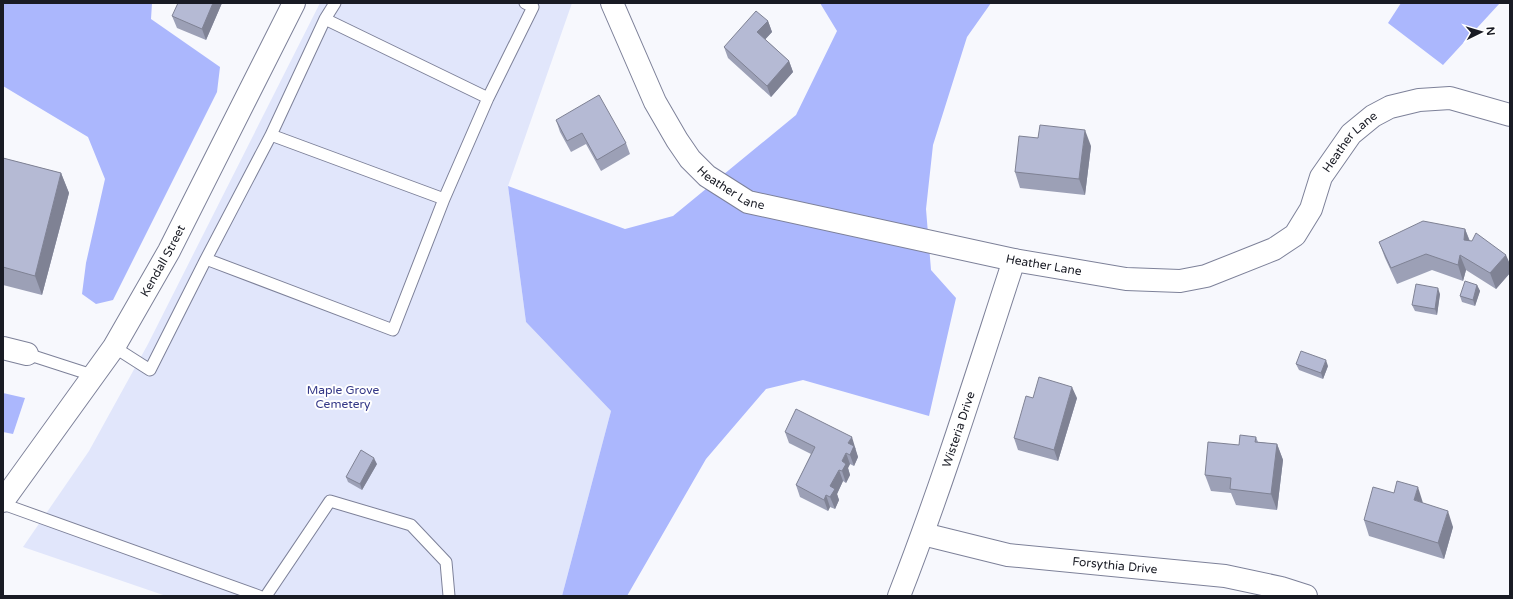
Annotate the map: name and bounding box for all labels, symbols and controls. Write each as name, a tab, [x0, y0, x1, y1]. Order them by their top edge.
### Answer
north arrow	[1461, 12, 1501, 52]
text: N	[1484, 26, 1497, 36]
street label: Heather Lane	[1320, 108, 1380, 175]
street label: Heather Lane	[694, 163, 766, 212]
street label: Kendall Street	[137, 222, 188, 299]
street label: Heather Lane	[1005, 251, 1083, 278]
park label: Maple Grove Cemetery	[307, 383, 379, 411]
street label: Wisteria Drive	[939, 389, 978, 469]
street label: Forsythia Drive	[1072, 554, 1158, 576]

